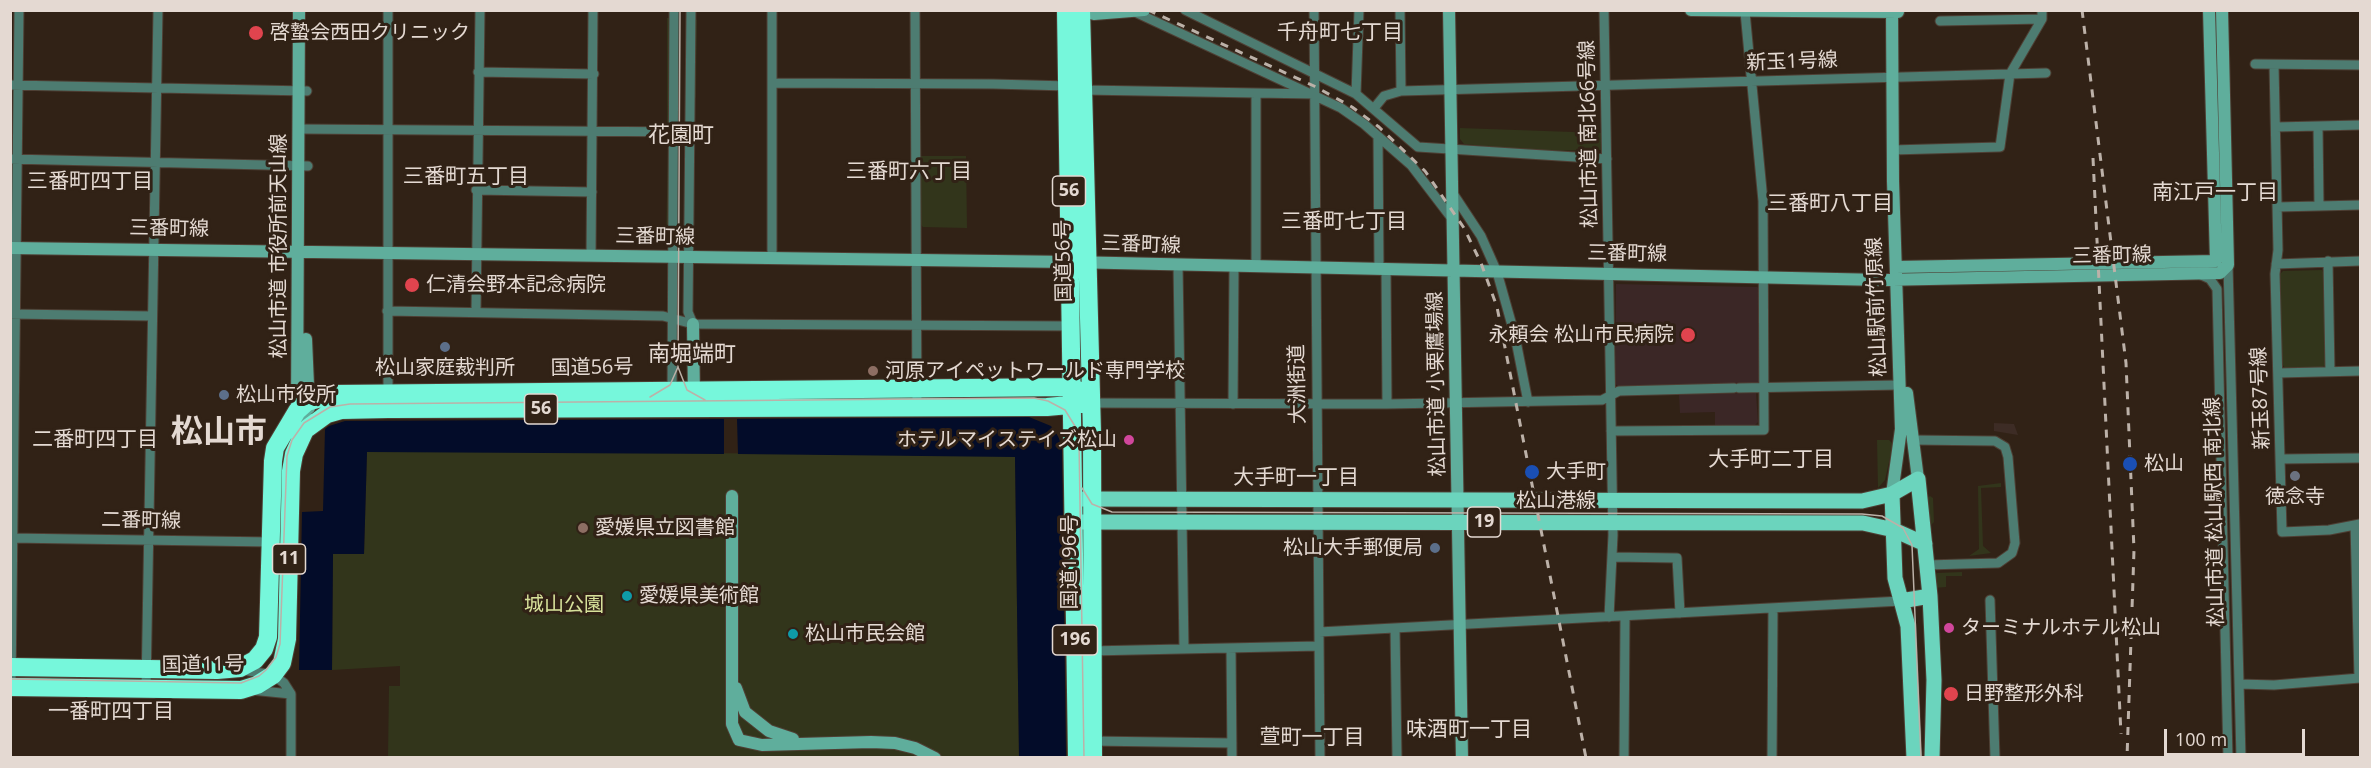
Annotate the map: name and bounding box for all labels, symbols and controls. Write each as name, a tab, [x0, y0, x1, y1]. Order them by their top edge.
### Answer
district label: 千舟町七丁目	[1277, 20, 1403, 46]
place label: 啓蟄会西田クリニック	[270, 21, 470, 45]
marker: 啓蟄会西田クリニック	[247, 24, 265, 42]
street label: 松山市道 南北66号線	[1575, 40, 1603, 228]
street label: 新玉1号線	[1746, 48, 1838, 76]
district label: 花園町	[648, 123, 714, 149]
street label: 松山市道 市役所前天山線	[267, 133, 291, 359]
district label: 三番町六丁目	[846, 159, 972, 185]
district label: 三番町五丁目	[403, 164, 529, 190]
district label: 三番町四丁目	[27, 169, 153, 195]
road number: 56	[1052, 176, 1086, 206]
district label: 南江戸一丁目	[2152, 180, 2278, 206]
district label: 三番町八丁目	[1767, 191, 1893, 217]
district label: 三番町七丁目	[1281, 209, 1407, 235]
street label: 三番町線	[129, 216, 209, 242]
street label: 国道56号	[1051, 219, 1077, 303]
street label: 三番町線	[615, 224, 695, 250]
street label: 三番町線	[1101, 232, 1181, 258]
street label: 松山駅前竹原線	[1863, 237, 1891, 377]
street label: 三番町線	[1587, 241, 1667, 267]
street label: 三番町線	[2072, 243, 2152, 269]
place label: 仁清会野本記念病院	[426, 273, 606, 297]
marker: 仁清会野本記念病院	[403, 276, 421, 294]
street label: 松山市道 小栗鷹場線	[1423, 291, 1451, 477]
place label: 永頼会 松山市民病院	[1489, 323, 1674, 347]
marker: 永頼会 松山市民病院	[1679, 326, 1697, 344]
marker: 松山家庭裁判所	[438, 340, 452, 354]
district label: 南堀端町	[648, 342, 736, 368]
street label: 大洲街道	[1285, 344, 1311, 424]
street label: 新玉87号線	[2247, 346, 2275, 450]
street label: 国道56号	[550, 355, 634, 381]
place label: 松山家庭裁判所	[375, 356, 515, 380]
place label: 河原アイペットワールド専門学校	[885, 359, 1185, 383]
marker: 河原アイペットワールド専門学校	[866, 364, 880, 378]
place label: 松山市役所	[236, 383, 336, 407]
marker: 松山市役所	[217, 388, 231, 402]
road number: 56	[524, 394, 558, 424]
street label: 松山市道 松山駅西 南北線	[2201, 397, 2229, 627]
district label: 松山市	[171, 414, 267, 452]
district label: 二番町四丁目	[32, 427, 158, 453]
place label: ホテルマイステイズ松山	[897, 428, 1117, 452]
marker: ホテルマイステイズ松山	[1122, 433, 1136, 447]
district label: 大手町二丁目	[1708, 447, 1834, 473]
place label: 松山	[2144, 452, 2184, 476]
marker: 松山	[2121, 455, 2139, 473]
place label: 大手町	[1546, 460, 1606, 484]
marker: 大手町	[1523, 463, 1541, 481]
district label: 大手町一丁目	[1233, 465, 1359, 491]
marker: 徳念寺	[2288, 469, 2302, 483]
place label: 徳念寺	[2265, 485, 2325, 509]
street label: 松山港線	[1516, 489, 1596, 513]
road number: 19	[1468, 507, 1500, 537]
street label: 二番町線	[101, 508, 181, 534]
street label: 国道196号	[1058, 515, 1082, 609]
place label: 愛媛県立図書館	[595, 516, 735, 540]
marker: 愛媛県立図書館	[576, 521, 590, 535]
place label: 松山大手郵便局	[1283, 536, 1423, 560]
marker: 松山大手郵便局	[1428, 541, 1442, 555]
road number: 11	[272, 544, 306, 574]
place label: 愛媛県美術館	[639, 584, 759, 608]
marker: 愛媛県美術館	[620, 589, 634, 603]
park label: 城山公園	[524, 593, 604, 617]
place label: ターミナルホテル松山	[1961, 616, 2161, 640]
marker: ターミナルホテル松山	[1942, 621, 1956, 635]
place label: 松山市民会館	[805, 622, 925, 646]
road number: 196	[1052, 625, 1098, 655]
marker: 松山市民会館	[786, 627, 800, 641]
street label: 国道11号	[161, 652, 245, 678]
place label: 日野整形外科	[1964, 682, 2084, 706]
marker: 日野整形外科	[1942, 685, 1960, 703]
district label: 一番町四丁目	[48, 699, 174, 725]
district label: 味酒町一丁目	[1406, 717, 1532, 743]
scale bar	[2167, 717, 2308, 755]
district label: 萱町一丁目	[1260, 725, 1364, 751]
text: 100 m	[2175, 727, 2227, 751]

